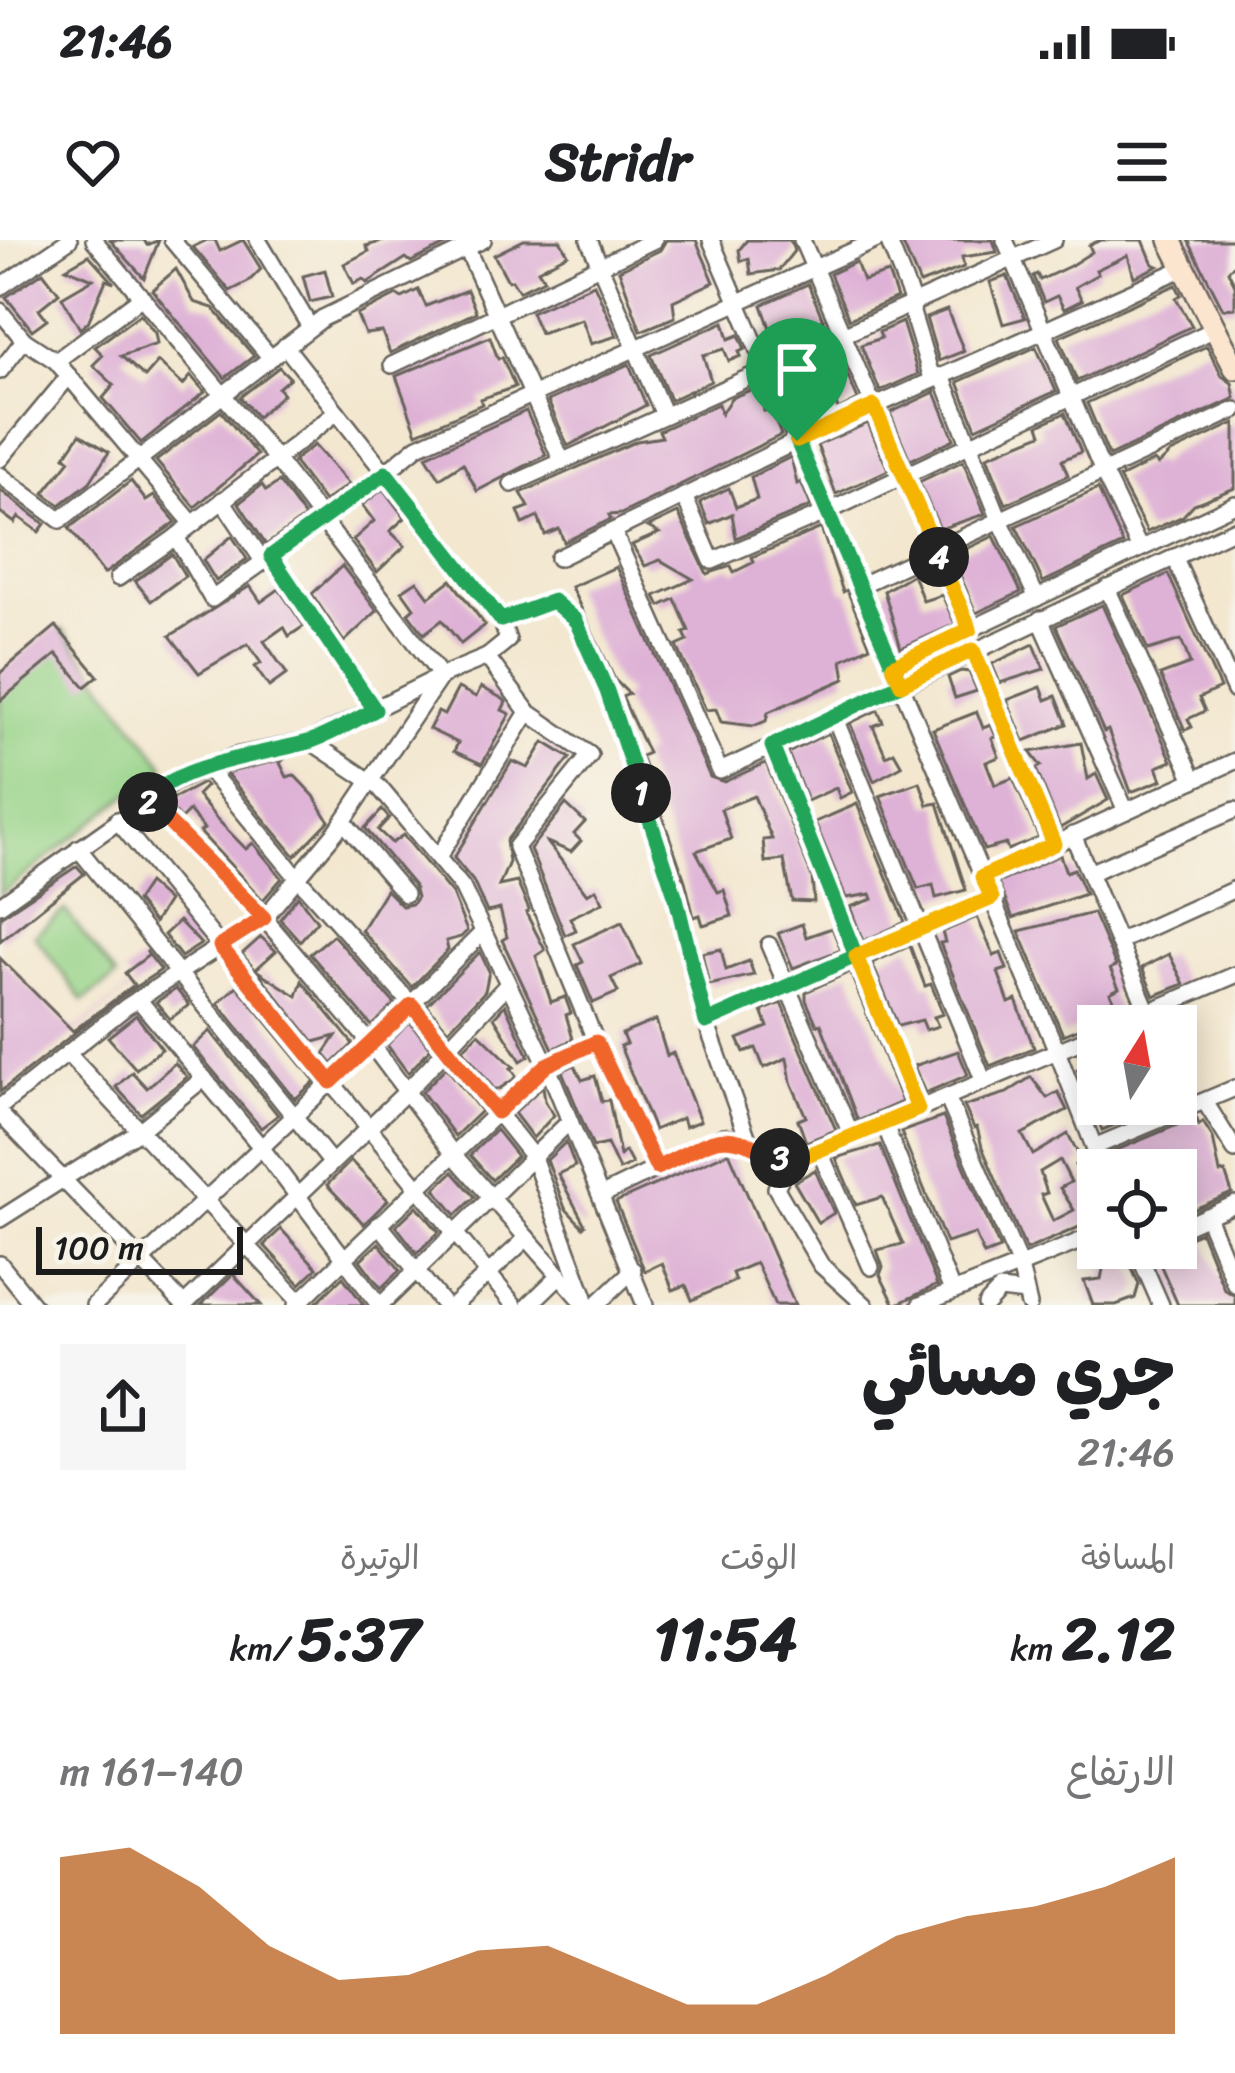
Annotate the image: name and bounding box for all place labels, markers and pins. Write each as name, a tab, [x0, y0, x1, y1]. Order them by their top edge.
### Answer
pin	[746, 318, 848, 441]
pin: 4	[909, 527, 969, 587]
pin: 1	[611, 763, 671, 823]
pin: 2	[118, 772, 178, 832]
pin: 3	[750, 1128, 810, 1188]

